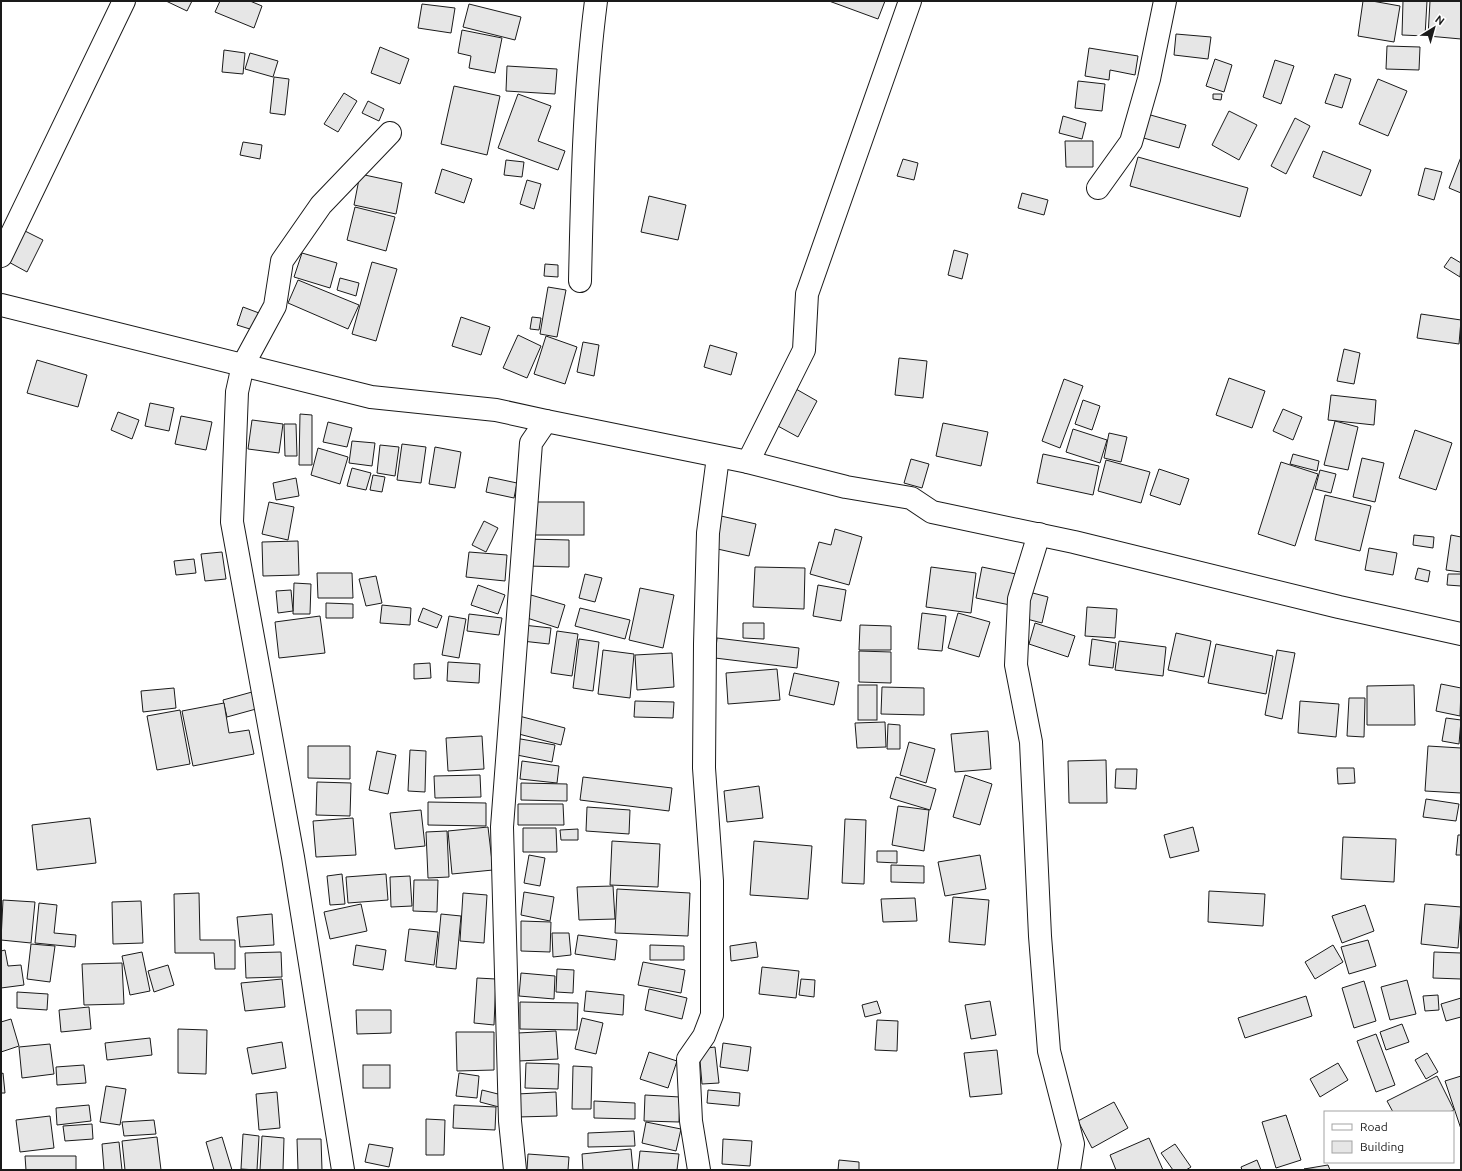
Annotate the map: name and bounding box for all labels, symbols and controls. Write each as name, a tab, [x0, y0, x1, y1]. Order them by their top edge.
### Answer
north arrow	[1414, 8, 1454, 48]
text: N	[1433, 13, 1447, 27]
legend	[1324, 1111, 1454, 1163]
text: Road	[1360, 1120, 1388, 1133]
text: Building	[1360, 1140, 1404, 1153]

